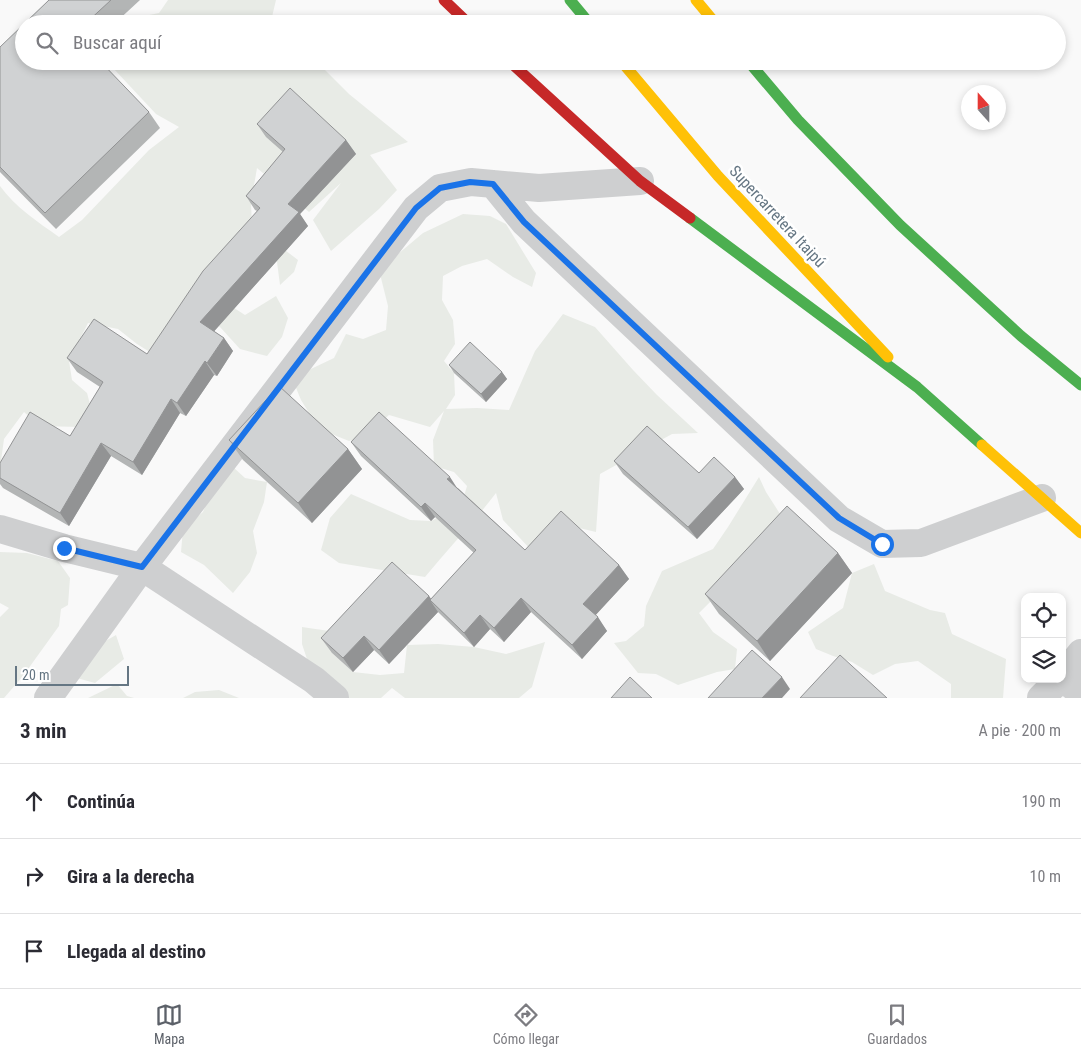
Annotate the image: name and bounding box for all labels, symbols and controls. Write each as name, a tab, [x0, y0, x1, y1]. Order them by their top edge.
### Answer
search box	[15, 15, 1066, 70]
icon: search	[33, 29, 61, 57]
text: Buscar aquí	[73, 31, 162, 54]
north arrow	[961, 85, 1006, 130]
street label: Supercarretera Itaipú	[726, 162, 830, 271]
route start	[871, 533, 894, 556]
route end	[53, 537, 76, 560]
map controls	[1021, 593, 1066, 683]
button: locate	[1021, 593, 1066, 638]
button: layers	[1021, 638, 1066, 683]
scale bar	[15, 663, 129, 686]
text: 20 m	[22, 667, 50, 683]
text: 3 min	[20, 719, 67, 743]
text: A pie · 200 m	[978, 721, 1061, 740]
icon: ahead	[20, 787, 48, 815]
text: Continúa	[67, 790, 135, 813]
text: 190 m	[1022, 792, 1061, 811]
icon: right	[20, 862, 48, 890]
text: Gira a la derecha	[67, 865, 194, 888]
text: 10 m	[1029, 867, 1061, 886]
icon: arrive	[20, 937, 48, 965]
text: Llegada al destino	[67, 940, 206, 963]
tab: Mapa	[154, 1001, 185, 1047]
tab: Cómo llegar	[493, 1001, 559, 1047]
tab: Guardados	[867, 1001, 927, 1047]

